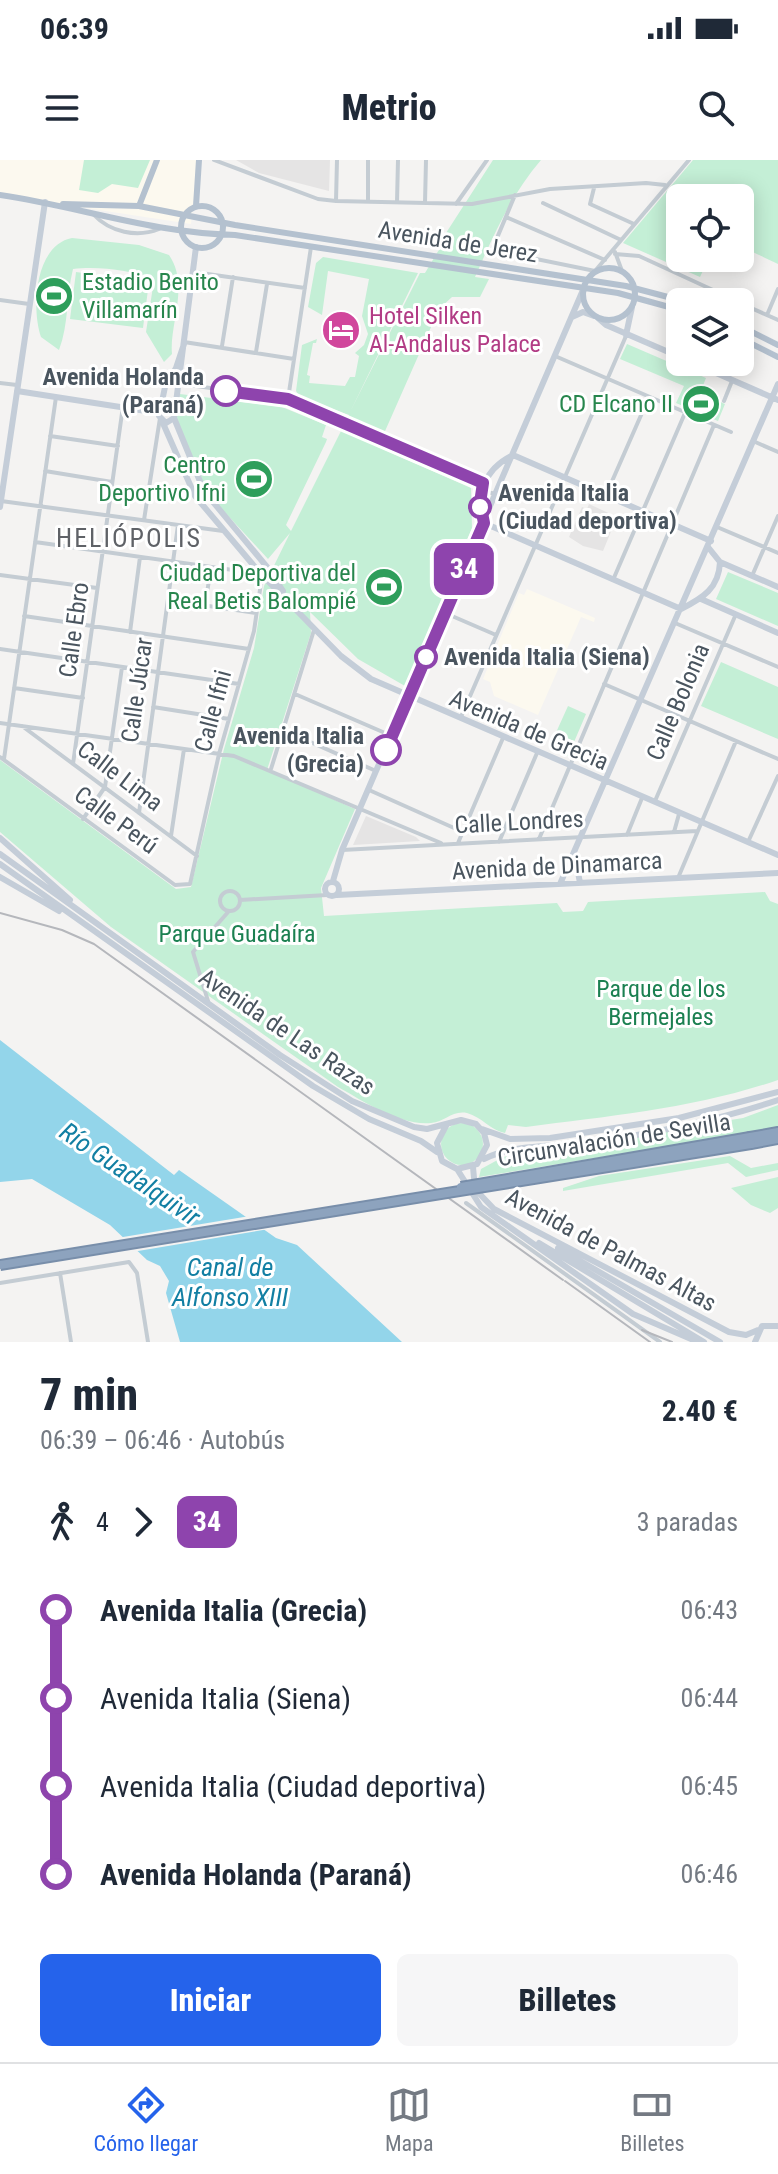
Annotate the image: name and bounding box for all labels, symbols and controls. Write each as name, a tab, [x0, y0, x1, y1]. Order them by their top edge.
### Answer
text: 06:39	[40, 11, 109, 46]
icon: menu	[40, 86, 84, 130]
icon: search	[694, 86, 738, 130]
text: Metrio	[341, 87, 437, 129]
map controls	[666, 184, 754, 376]
button: locate	[666, 184, 754, 272]
street label: Avenida de Jerez	[376, 216, 540, 268]
place label: Estadio Benito Villamarín	[82, 268, 219, 324]
sports icon: Estadio Benito Villamarín	[33, 275, 75, 317]
button: layers	[666, 288, 754, 376]
place label: Hotel Silken Al-Andalus Palace	[369, 302, 541, 358]
hotel icon: Hotel Silken Al-Andalus Palace	[320, 309, 362, 351]
place label: Avenida Holanda (Paraná)	[43, 363, 204, 419]
marker: Avenida Holanda (Paraná)	[211, 376, 241, 406]
sports icon: CD Elcano II	[680, 383, 722, 425]
place label: CD Elcano II	[559, 390, 673, 418]
place label: Centro Deportivo Ifni	[98, 451, 226, 507]
sports icon: Centro Deportivo Ifni	[233, 458, 275, 500]
place label: Avenida Italia (Ciudad deportiva)	[498, 479, 677, 535]
marker: Avenida Italia (Ciudad deportiva)	[469, 496, 491, 518]
district label: HELIÓPOLIS	[56, 523, 202, 553]
line badge: 34	[428, 543, 500, 595]
text: 34	[450, 552, 478, 585]
place label: Ciudad Deportiva del Real Betis Balompié	[159, 559, 356, 615]
sports icon: Ciudad Deportiva del Real Betis Balompié	[363, 566, 405, 608]
street label: Calle Ebro	[53, 581, 95, 679]
street label: Calle Júcar	[116, 636, 158, 744]
street label: Calle Bolonia	[641, 639, 715, 765]
place label: Avenida Italia (Siena)	[444, 643, 650, 671]
marker: Avenida Italia (Siena)	[415, 646, 437, 668]
street label: Calle Ifni	[189, 667, 237, 755]
street label: Avenida de Grecia	[445, 684, 613, 776]
place label: Avenida Italia (Grecia)	[233, 722, 364, 778]
street label: Calle Lima	[72, 735, 168, 817]
marker: Avenida Italia (Grecia)	[371, 735, 401, 765]
street label: Calle Perú	[69, 780, 163, 860]
street label: Calle Londres	[454, 805, 584, 839]
street label: Avenida de Dinamarca	[451, 847, 663, 885]
park label: Parque Guadaíra	[159, 920, 315, 948]
street label: Avenida de Las Razas	[194, 963, 380, 1101]
park label: Parque de los Bermejales	[596, 975, 726, 1031]
street label: Circunvalación de Sevilla	[496, 1108, 732, 1172]
water label: Río Guadalquivir	[54, 1116, 207, 1233]
street label: Avenida de Palmas Altas	[501, 1183, 721, 1317]
water label: Canal de Alfonso XIII	[171, 1252, 289, 1312]
text: 7 min	[40, 1369, 138, 1421]
text: 2.40 €	[662, 1393, 738, 1428]
text: 06:39 – 06:46 · Autobús	[40, 1425, 285, 1455]
icon: walk	[40, 1500, 84, 1544]
icon: forward	[121, 1500, 165, 1544]
text: 34	[193, 1505, 221, 1538]
text: 4	[96, 1507, 109, 1537]
text: 3 paradas	[637, 1507, 738, 1537]
text: Avenida Italia (Grecia)	[100, 1593, 367, 1628]
text: 06:43	[681, 1595, 738, 1625]
text: Avenida Italia (Siena)	[100, 1681, 351, 1716]
text: 06:44	[681, 1683, 738, 1713]
text: Avenida Italia (Ciudad deportiva)	[100, 1769, 486, 1804]
text: 06:45	[681, 1771, 738, 1801]
text: Avenida Holanda (Paraná)	[100, 1857, 412, 1892]
text: 06:46	[681, 1859, 738, 1889]
button: Iniciar	[40, 1954, 381, 2046]
button: Billetes	[397, 1954, 738, 2046]
tab: Cómo llegar	[93, 2083, 198, 2156]
tab: Mapa	[385, 2083, 433, 2156]
tab: Billetes	[620, 2083, 685, 2156]

